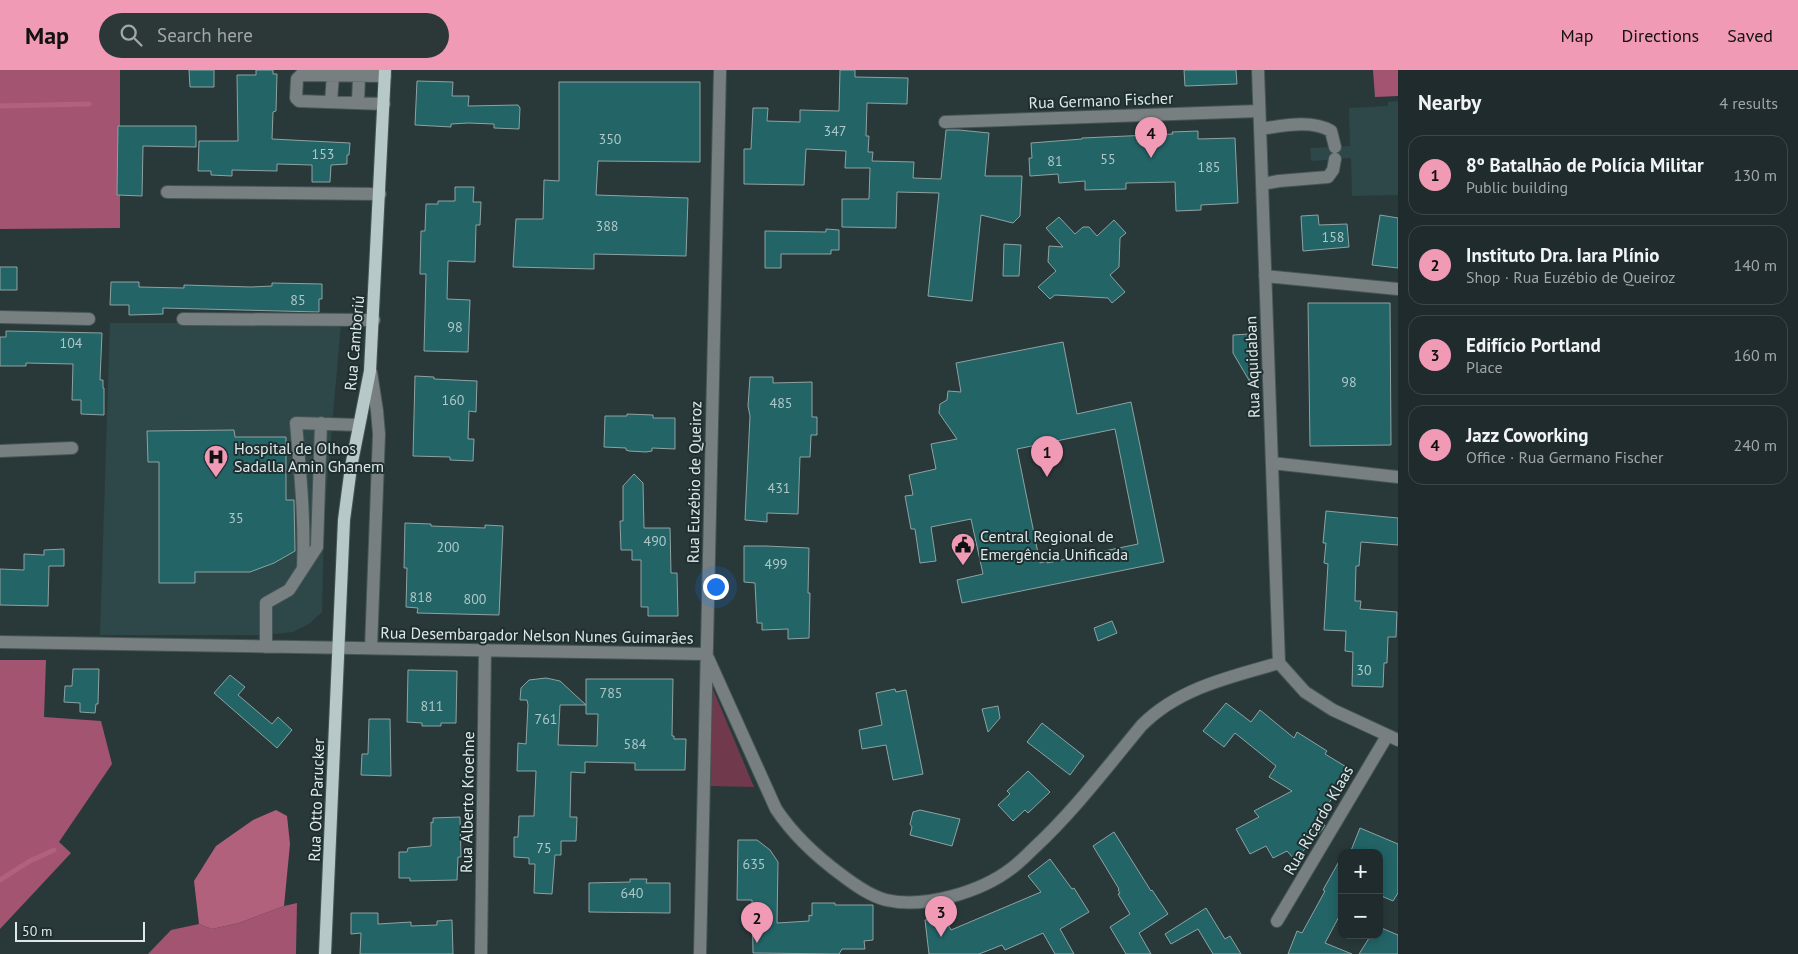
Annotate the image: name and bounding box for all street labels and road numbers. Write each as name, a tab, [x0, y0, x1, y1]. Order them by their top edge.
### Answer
street label: Rua Germano Fischer	[1028, 87, 1174, 113]
street label: Rua Camboriú	[340, 295, 368, 391]
street label: Rua Aquidaban	[1240, 316, 1264, 418]
street label: Rua Euzébio de Queiroz	[683, 401, 705, 563]
street label: Rua Desembargador Nelson Nunes Guimarães	[380, 622, 694, 648]
street label: Rua Alberto Kroehne	[456, 731, 478, 873]
street label: Rua Otto Parucker	[304, 737, 328, 862]
street label: Rua Ricardo Klaas	[1279, 761, 1358, 878]

